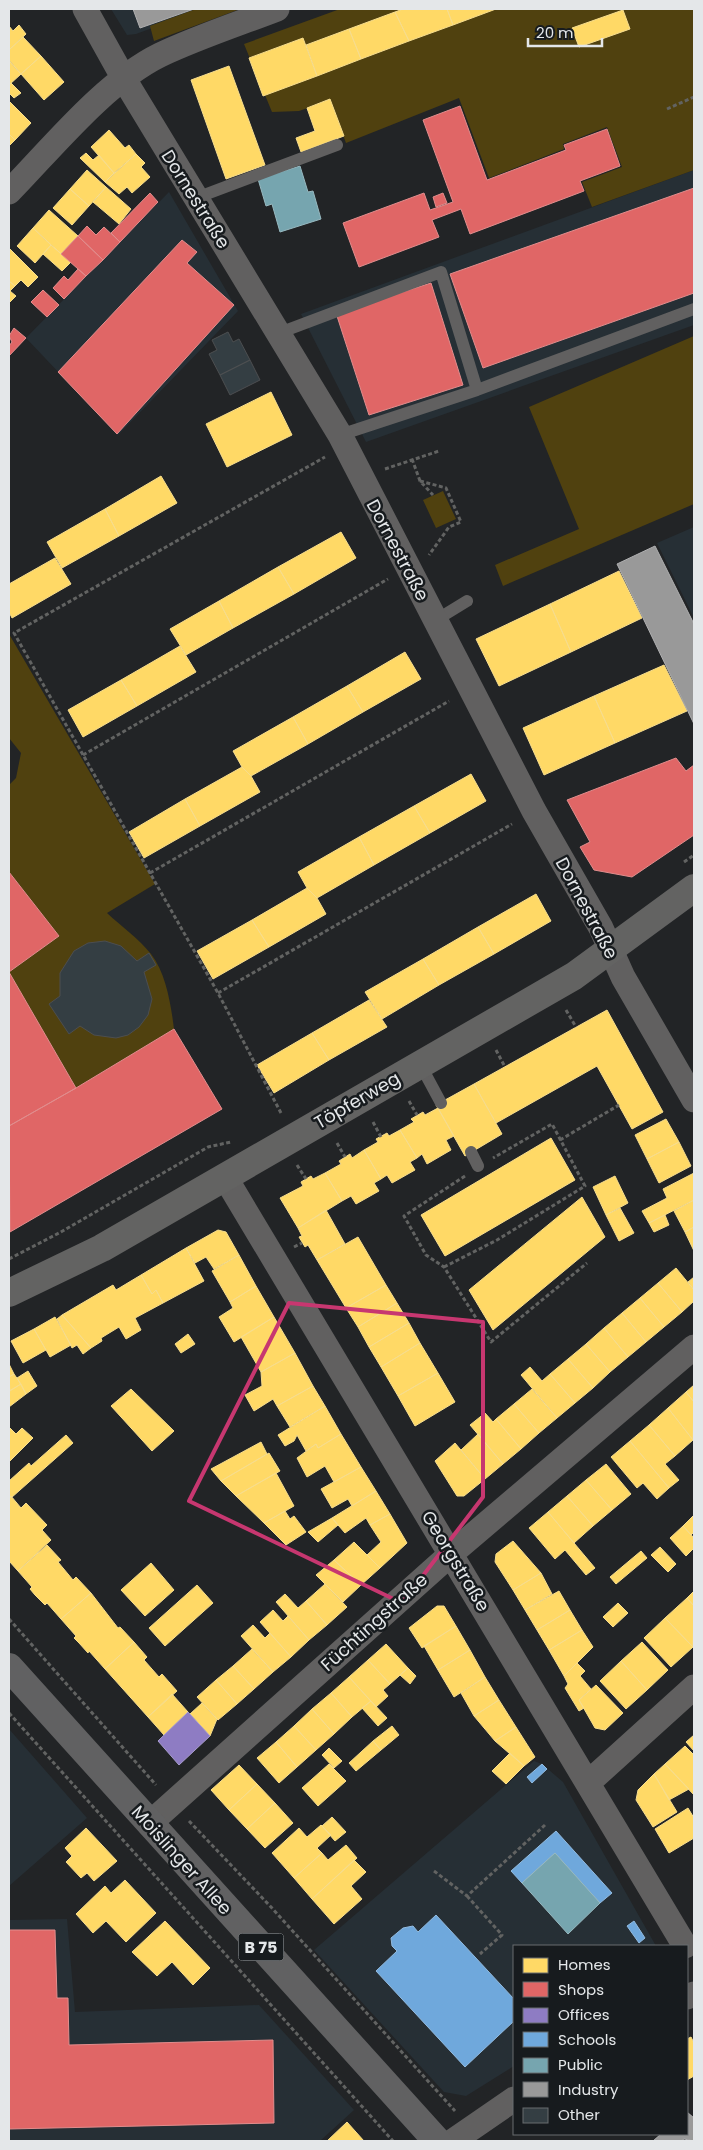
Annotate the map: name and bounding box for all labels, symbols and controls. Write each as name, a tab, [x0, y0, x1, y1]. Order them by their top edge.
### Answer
scale bar	[528, 15, 602, 47]
text: 20 m	[536, 22, 574, 43]
street label: Dornestraße	[156, 145, 236, 253]
street label: Dornestraße	[361, 495, 435, 605]
street label: Dornestraße	[550, 853, 624, 963]
street label: Töpferweg	[309, 1065, 405, 1135]
street label: Georgstraße	[416, 1506, 496, 1616]
street label: Füchtingstraße	[315, 1567, 433, 1677]
street label: Moislinger Allee	[126, 1800, 238, 1920]
road number: B 75	[238, 1934, 284, 1960]
legend	[513, 1945, 688, 2135]
text: Homes	[558, 1954, 611, 1975]
text: Shops	[558, 1979, 604, 2000]
text: Offices	[558, 2004, 610, 2025]
text: Schools	[558, 2029, 616, 2050]
text: Public	[558, 2054, 603, 2075]
text: Industry	[558, 2079, 619, 2100]
text: Other	[558, 2104, 600, 2125]

